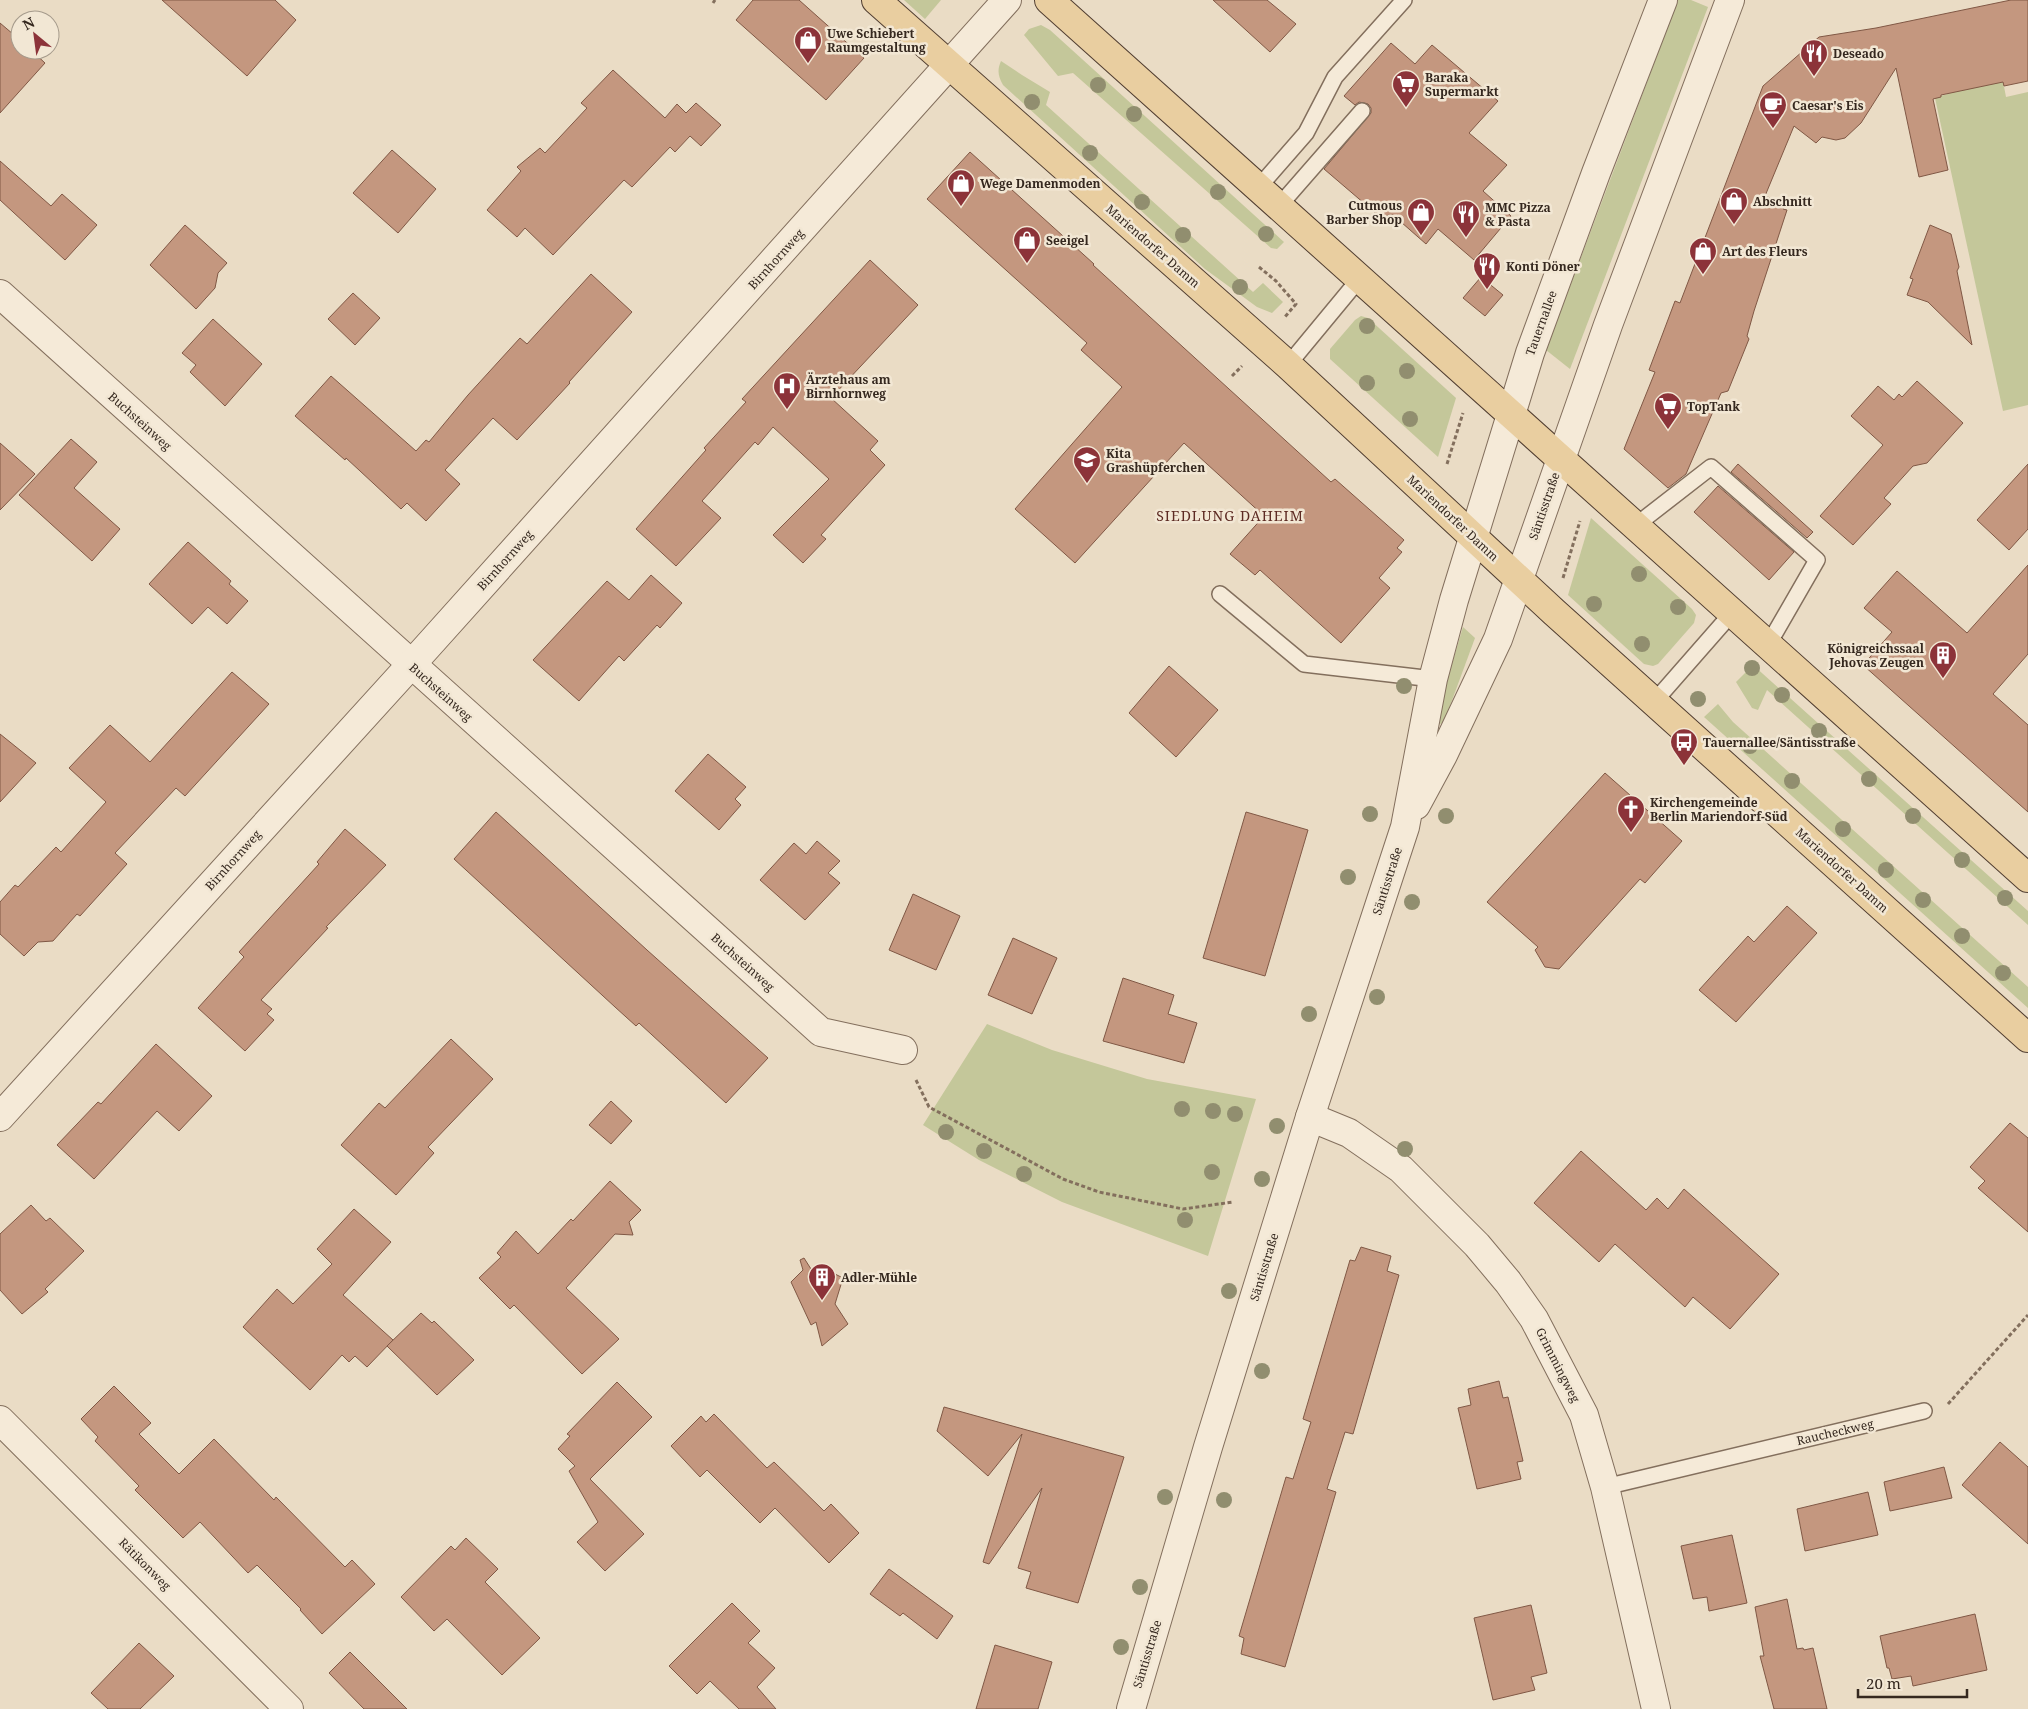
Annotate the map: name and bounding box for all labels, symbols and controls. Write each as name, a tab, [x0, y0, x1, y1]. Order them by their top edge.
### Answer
north arrow	[10, 10, 60, 60]
text: N	[19, 12, 38, 34]
shop icon: Uwe Schiebert Raumgestaltung	[793, 25, 823, 64]
place label: Uwe Schiebert Raumgestaltung	[827, 25, 926, 56]
restaurant icon: Deseado	[1799, 38, 1829, 77]
place label: Deseado	[1833, 45, 1884, 62]
supermarket icon: Baraka Supermarkt	[1391, 69, 1421, 108]
place label: Baraka Supermarkt	[1425, 69, 1499, 100]
cafe icon: Caesar's Eis	[1758, 90, 1788, 129]
place label: Caesar's Eis	[1792, 97, 1864, 114]
shop icon: Wege Damenmoden	[946, 168, 976, 207]
place label: Wege Damenmoden	[980, 175, 1101, 192]
shop icon: Abschnitt	[1719, 186, 1749, 225]
place label: Abschnitt	[1753, 193, 1812, 210]
place label: Cutmous Barber Shop	[1326, 197, 1402, 228]
shop icon: Cutmous Barber Shop	[1406, 197, 1436, 236]
restaurant icon: MMC Pizza & Pasta	[1451, 199, 1481, 238]
place label: MMC Pizza & Pasta	[1485, 199, 1551, 230]
street label: Mariendorfer Damm	[1102, 200, 1204, 292]
street label: Birnhornweg	[744, 225, 808, 293]
shop icon: Seeigel	[1012, 225, 1042, 264]
place label: Seeigel	[1046, 232, 1089, 249]
shop icon: Art des Fleurs	[1688, 236, 1718, 275]
place label: Art des Fleurs	[1722, 243, 1808, 260]
restaurant icon: Konti Döner	[1472, 251, 1502, 290]
place label: Konti Döner	[1506, 258, 1581, 275]
street label: Tauernallee	[1521, 288, 1561, 358]
hospital icon: Ärztehaus am Birnhornweg	[772, 371, 802, 410]
place label: Ärztehaus am Birnhornweg	[806, 371, 891, 402]
street label: Buchsteinweg	[105, 388, 176, 454]
supermarket icon: TopTank	[1653, 391, 1683, 430]
place label: TopTank	[1687, 398, 1740, 415]
school or university icon: Kita Grashüpferchen	[1072, 445, 1102, 484]
place label: Kita Grashüpferchen	[1106, 445, 1205, 476]
street label: Säntisstraße	[1524, 470, 1564, 542]
street label: Mariendorfer Damm	[1404, 471, 1502, 565]
district label: SIEDLUNG DAHEIM	[1156, 506, 1304, 525]
street label: Birnhornweg	[473, 526, 537, 594]
place label: Königreichssaal Jehovas Zeugen	[1827, 640, 1925, 671]
building icon: Königreichssaal Jehovas Zeugen	[1928, 640, 1958, 679]
street label: Buchsteinweg	[406, 659, 477, 725]
bus stop icon: Tauernallee/Säntisstraße	[1669, 727, 1699, 766]
place label: Tauernallee/Säntisstraße	[1703, 734, 1856, 751]
church icon: Kirchengemeinde Berlin Mariendorf-Süd	[1616, 794, 1646, 833]
place label: Kirchengemeinde Berlin Mariendorf-Süd	[1650, 794, 1788, 825]
street label: Mariendorfer Damm	[1792, 824, 1892, 916]
street label: Birnhornweg	[201, 826, 265, 894]
street label: Säntisstraße	[1368, 845, 1406, 917]
street label: Buchsteinweg	[708, 929, 779, 995]
street label: Säntisstraße	[1246, 1231, 1282, 1303]
building icon: Adler-Mühle	[807, 1262, 837, 1301]
place label: Adler-Mühle	[841, 1269, 917, 1286]
street label: Grimmingweg	[1532, 1325, 1584, 1406]
street label: Raucheckweg	[1795, 1415, 1876, 1449]
street label: Rätikonweg	[115, 1534, 175, 1594]
street label: Säntisstraße	[1129, 1618, 1165, 1690]
scale bar	[1858, 1666, 1967, 1698]
text: 20 m	[1866, 1673, 1901, 1693]

